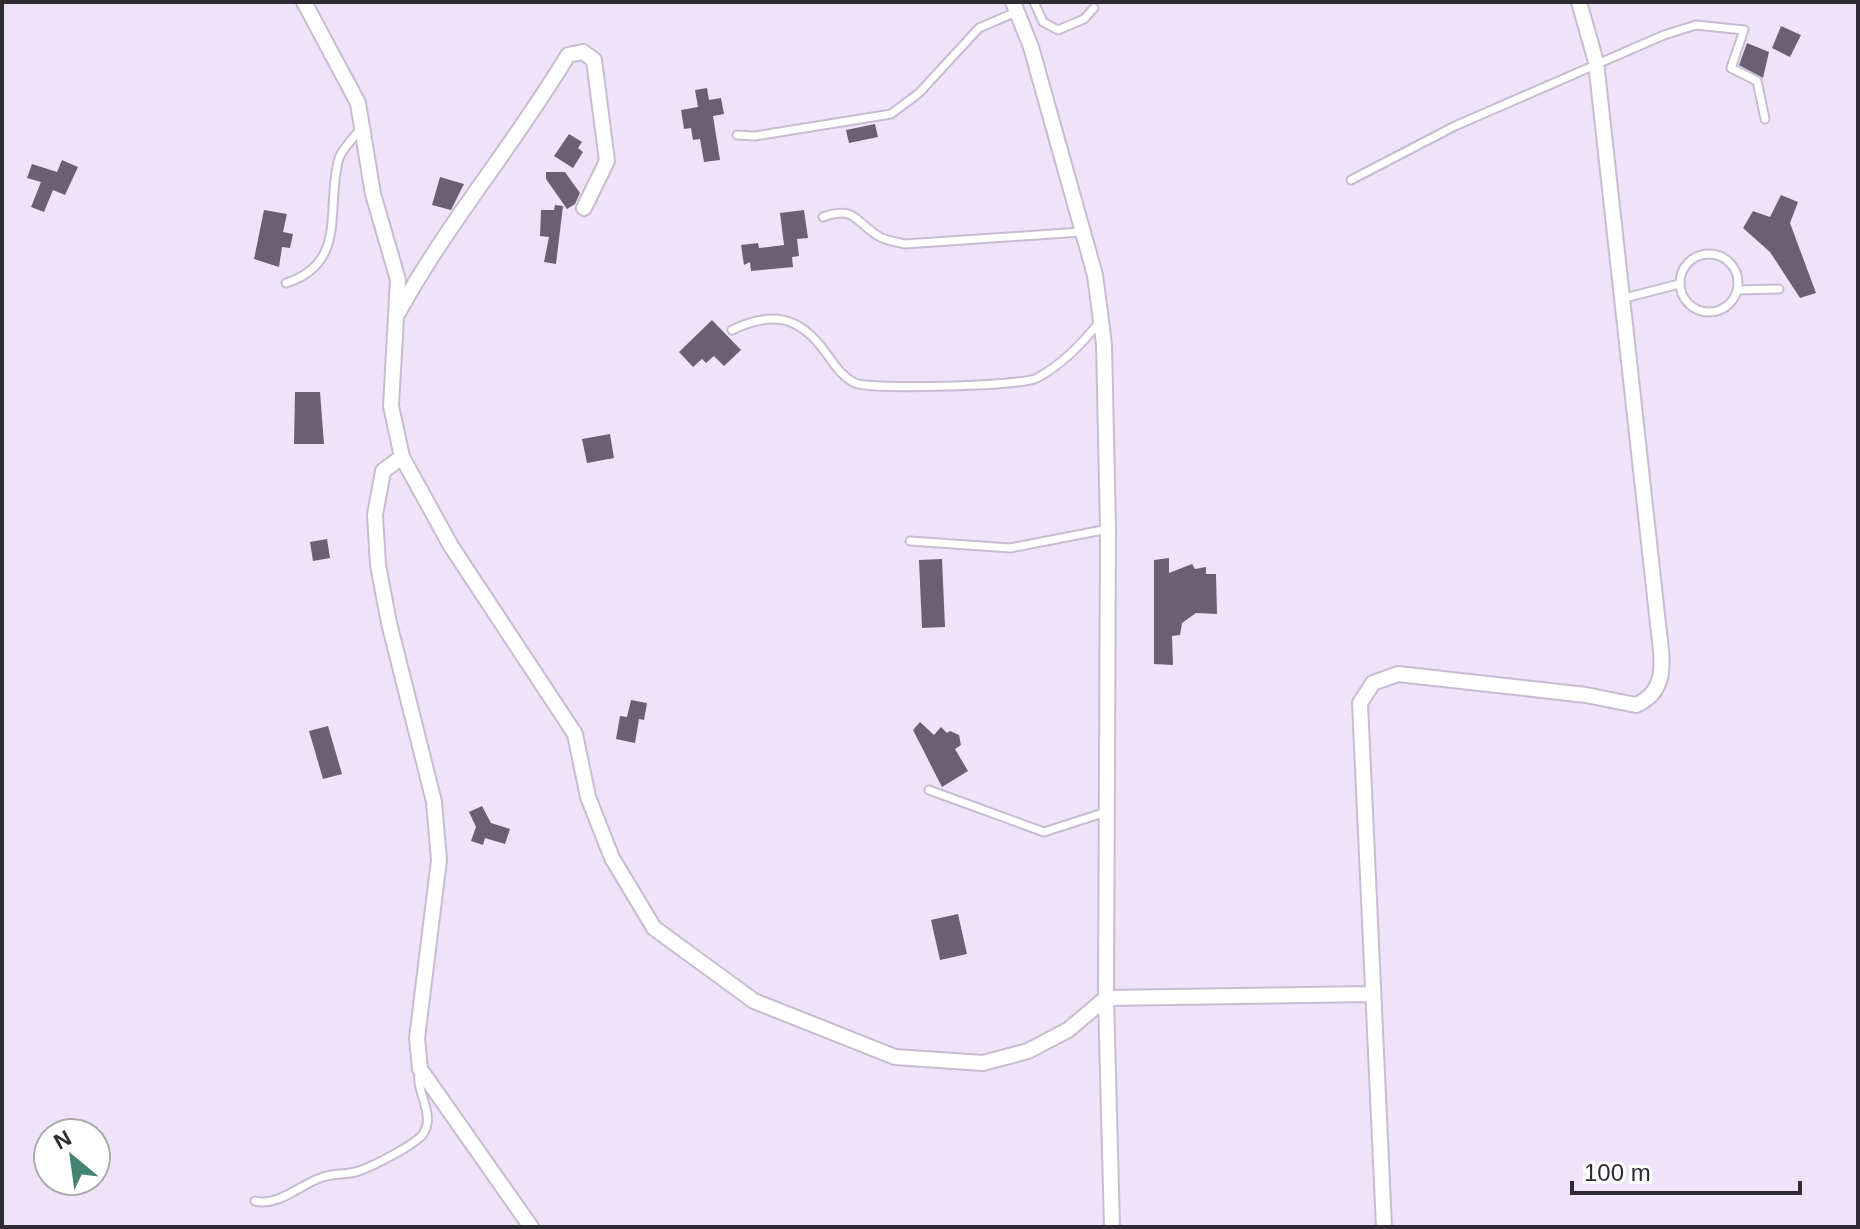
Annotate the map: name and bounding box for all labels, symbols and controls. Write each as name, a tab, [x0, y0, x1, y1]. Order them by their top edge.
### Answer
north arrow	[32, 1117, 112, 1197]
text: N	[50, 1125, 76, 1155]
scale bar	[1572, 1145, 1800, 1195]
text: 100 m	[1584, 1159, 1651, 1186]

